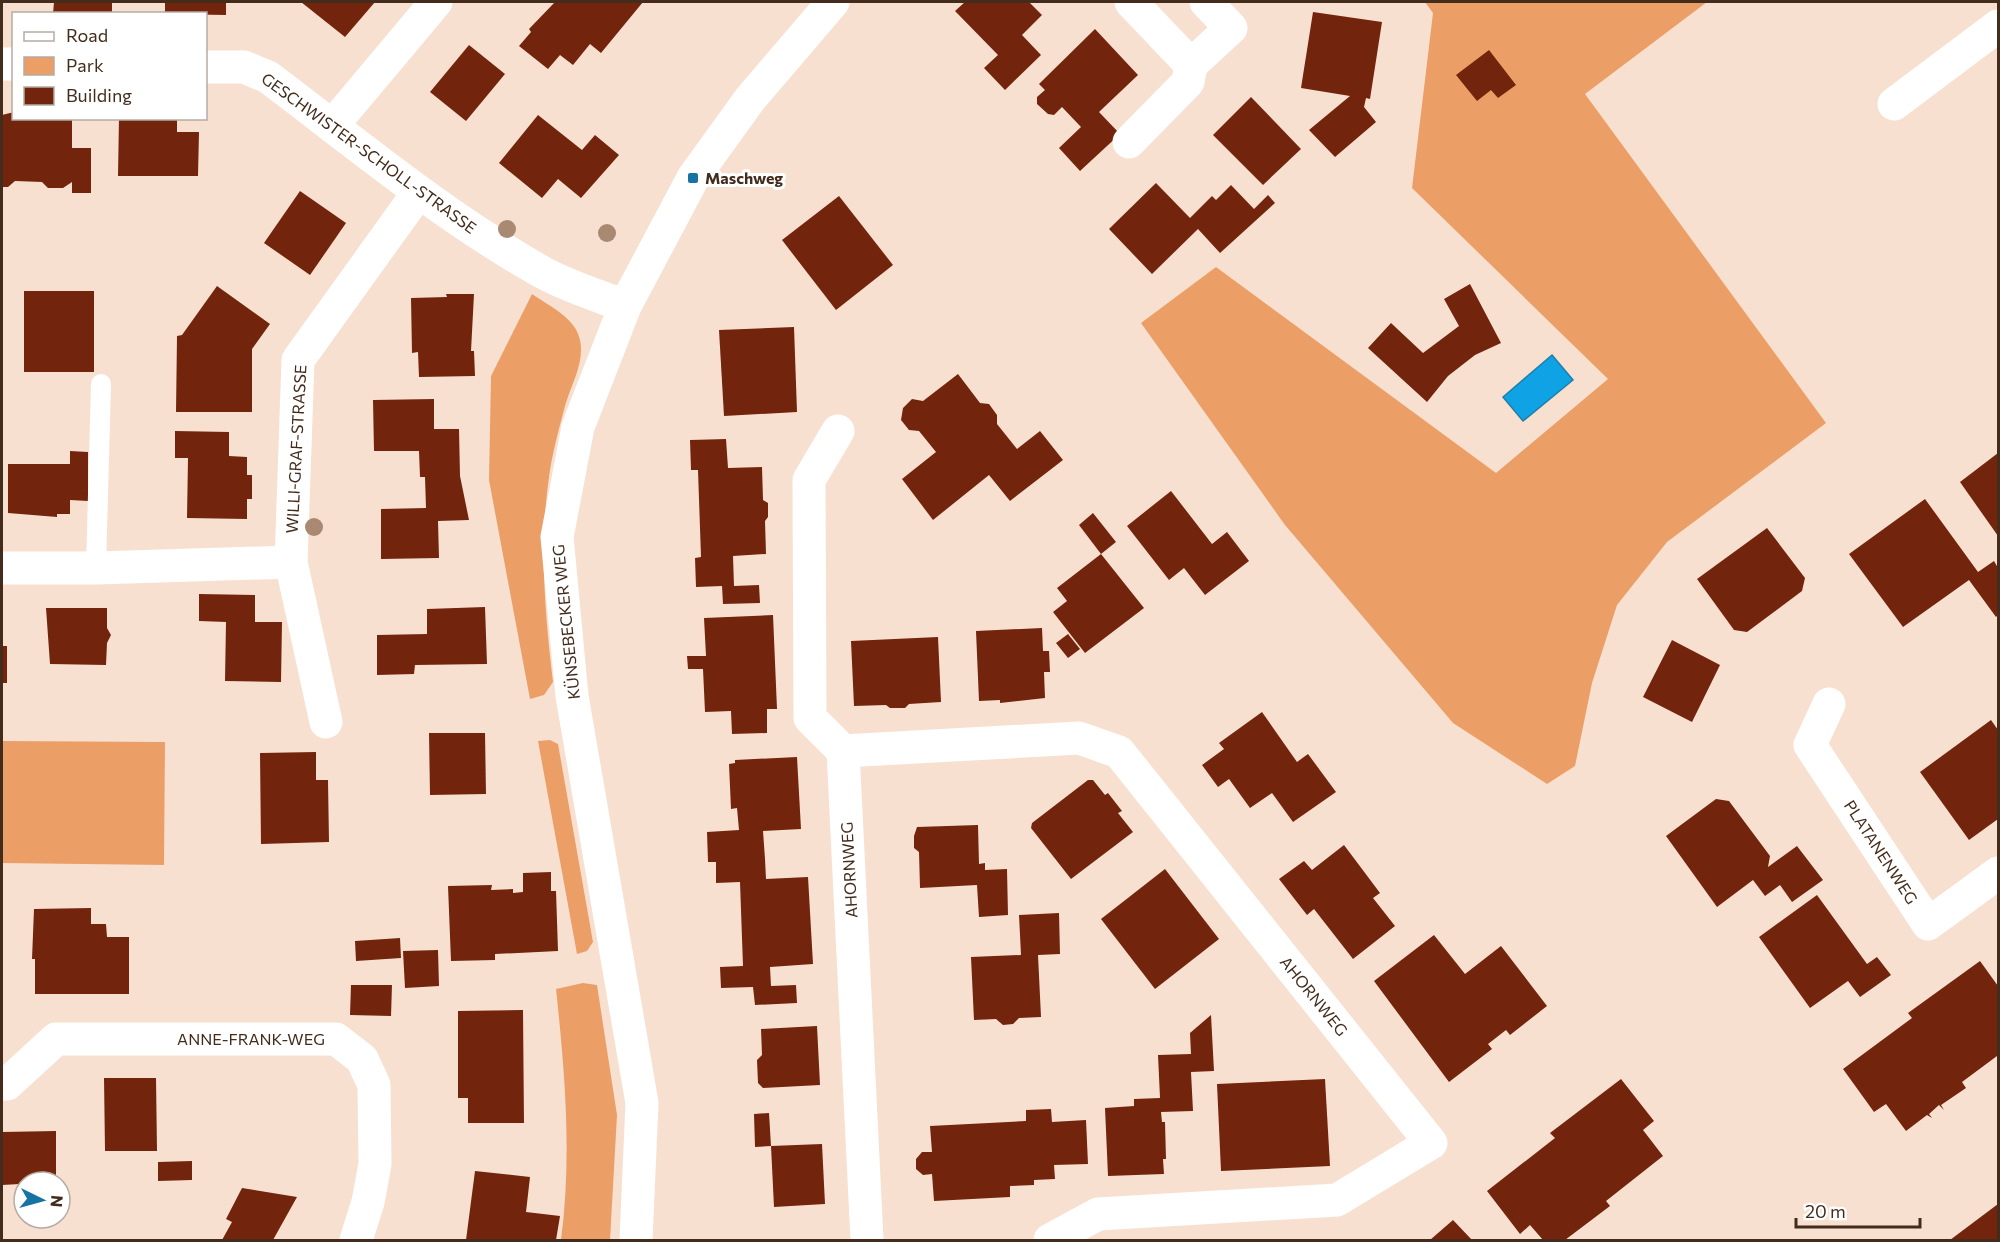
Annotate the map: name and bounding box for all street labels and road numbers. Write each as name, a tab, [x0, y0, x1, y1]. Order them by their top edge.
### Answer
street label: GESCHWISTER-SCHOLL-STRASSE	[258, 68, 480, 237]
street label: WILLI-GRAF-STRASSE	[282, 364, 309, 534]
street label: KÜNSEBECKER WEG	[548, 544, 583, 700]
street label: PLATANENWEG	[1841, 796, 1922, 907]
street label: AHORNWEG	[836, 821, 861, 919]
street label: AHORNWEG	[1277, 952, 1352, 1039]
street label: ANNE-FRANK-WEG	[177, 1029, 325, 1048]

